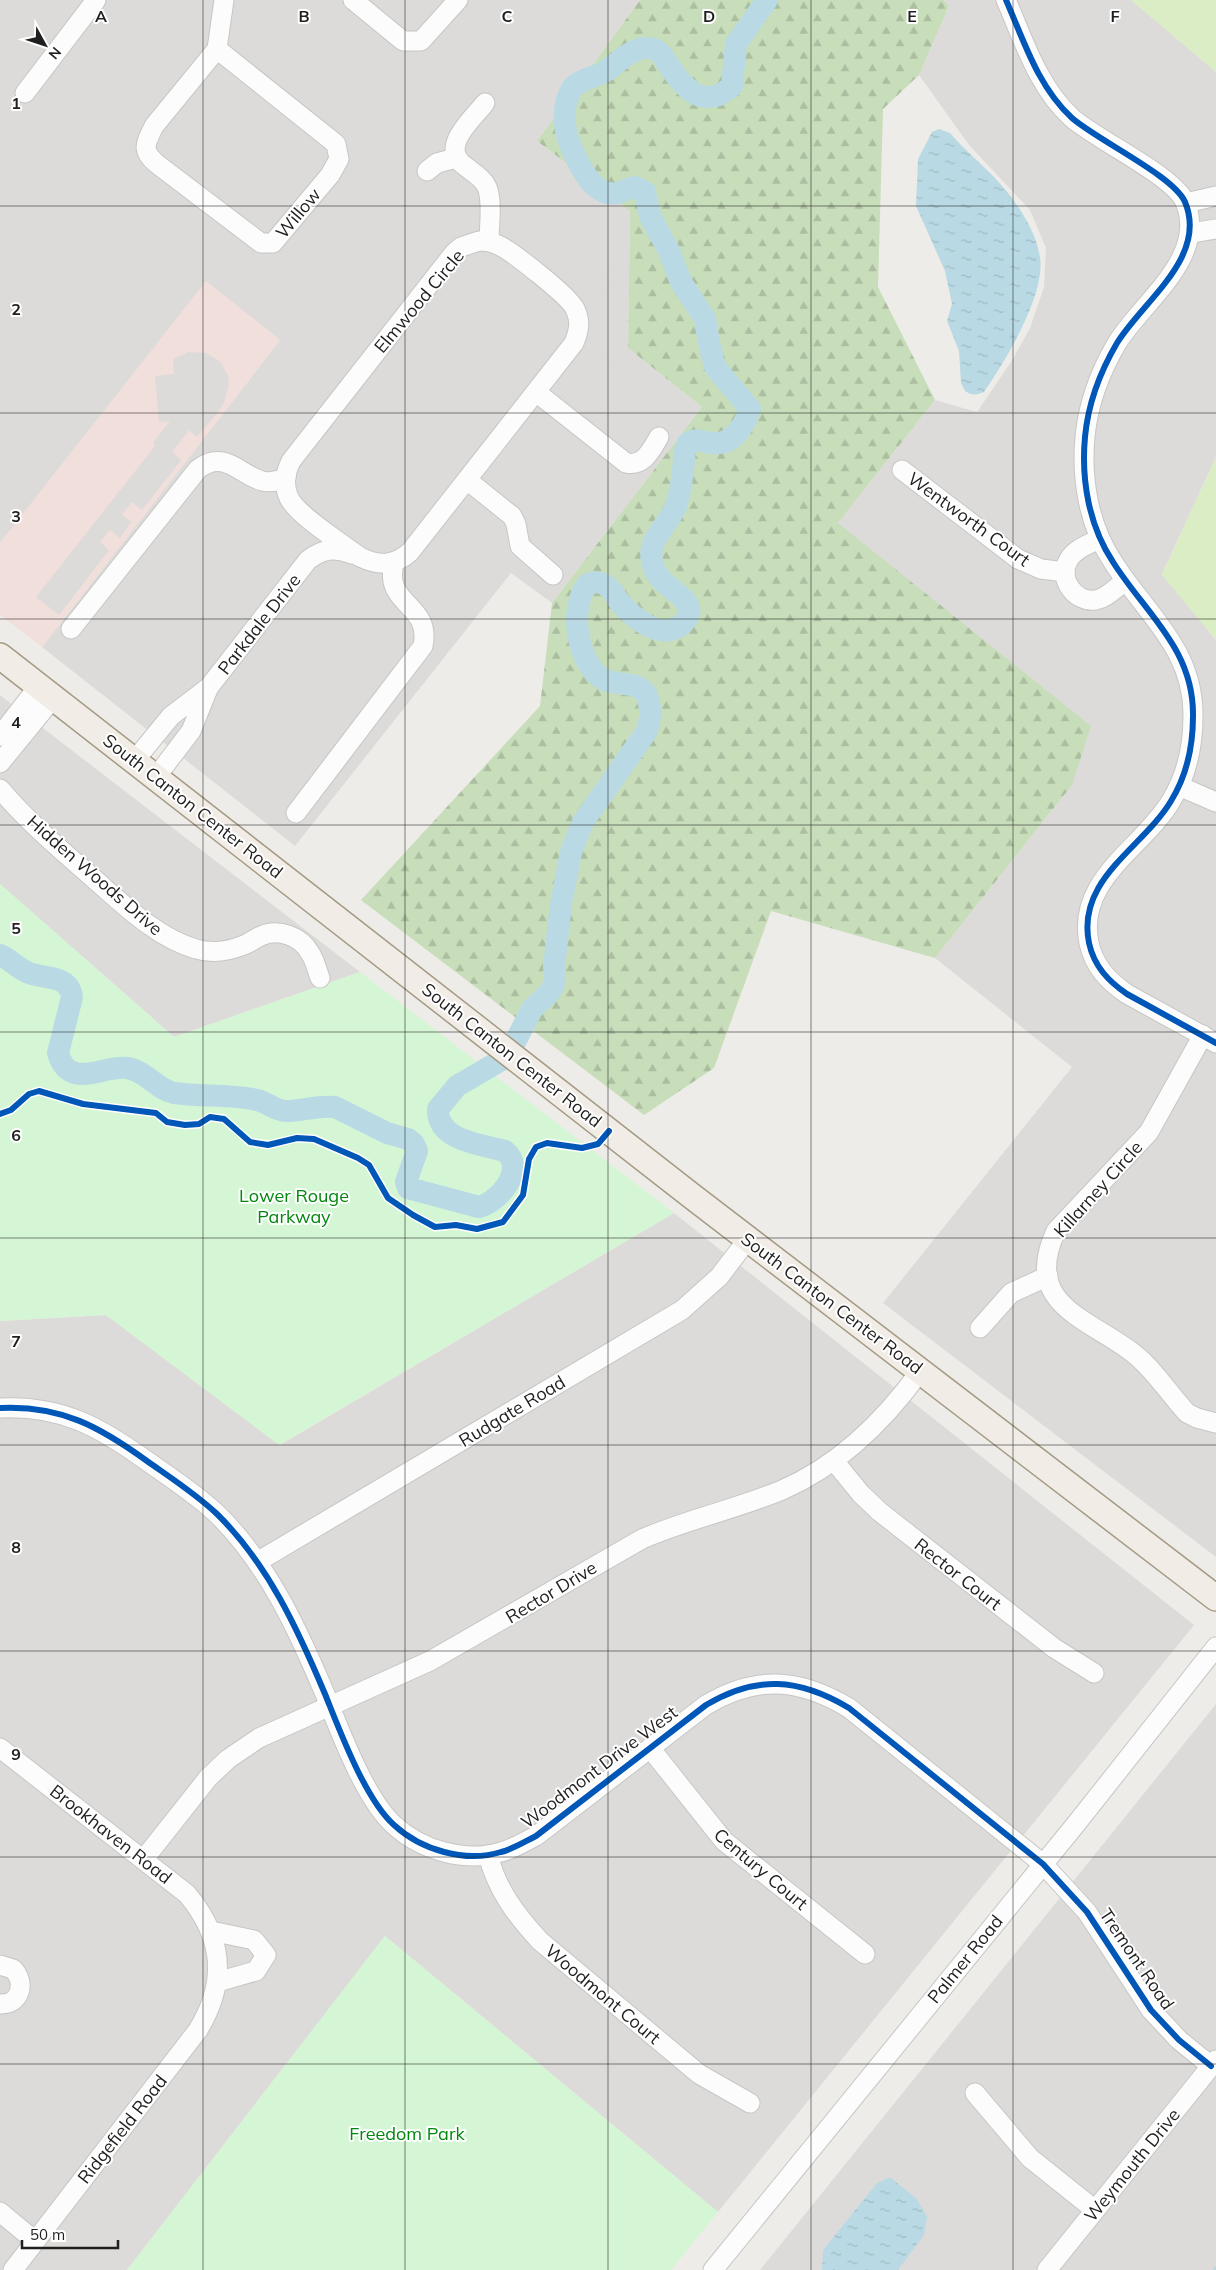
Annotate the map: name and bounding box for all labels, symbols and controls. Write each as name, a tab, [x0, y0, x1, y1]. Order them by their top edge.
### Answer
text: A	[95, 6, 107, 26]
text: B	[298, 6, 310, 26]
text: C	[502, 6, 513, 26]
text: D	[703, 6, 715, 26]
text: E	[907, 6, 917, 26]
text: F	[1110, 6, 1120, 26]
north arrow	[20, 20, 70, 70]
text: N	[45, 44, 65, 63]
text: 1	[11, 93, 21, 113]
street label: Willow	[270, 183, 326, 243]
street label: Elmwood Circle	[369, 245, 469, 357]
text: 2	[11, 299, 21, 319]
street label: Wentworth Court	[903, 467, 1035, 571]
text: 3	[11, 506, 21, 526]
street label: Parkdale Drive	[213, 569, 305, 679]
text: 4	[11, 712, 21, 732]
street label: South Canton Center Road	[98, 729, 288, 883]
street label: Hidden Woods Drive	[22, 810, 168, 940]
text: 5	[11, 918, 21, 938]
street label: South Canton Center Road	[417, 978, 607, 1132]
text: 6	[11, 1125, 21, 1145]
street label: Killarney Circle	[1049, 1136, 1147, 1242]
park label: Lower Rouge Parkway	[239, 1184, 349, 1228]
street label: South Canton Center Road	[736, 1227, 928, 1379]
text: 7	[11, 1331, 21, 1351]
street label: Rudgate Road	[455, 1370, 569, 1452]
street label: Rector Court	[910, 1533, 1006, 1615]
text: 8	[11, 1537, 21, 1557]
street label: Rector Drive	[501, 1556, 601, 1628]
street label: Woodmont Drive West	[516, 1701, 682, 1833]
text: 9	[11, 1744, 21, 1764]
street label: Brookhaven Road	[45, 1779, 177, 1889]
street label: Century Court	[709, 1823, 813, 1915]
street label: Tremont Road	[1095, 1904, 1179, 2014]
street label: Palmer Road	[922, 1910, 1008, 2008]
street label: Woodmont Court	[541, 1939, 665, 2049]
street label: Ridgefield Road	[72, 2070, 172, 2188]
street label: Weymouth Drive	[1079, 2103, 1185, 2227]
park label: Freedom Park	[349, 2122, 465, 2145]
scale bar	[22, 2218, 119, 2250]
text: 50 m	[30, 2225, 65, 2244]

